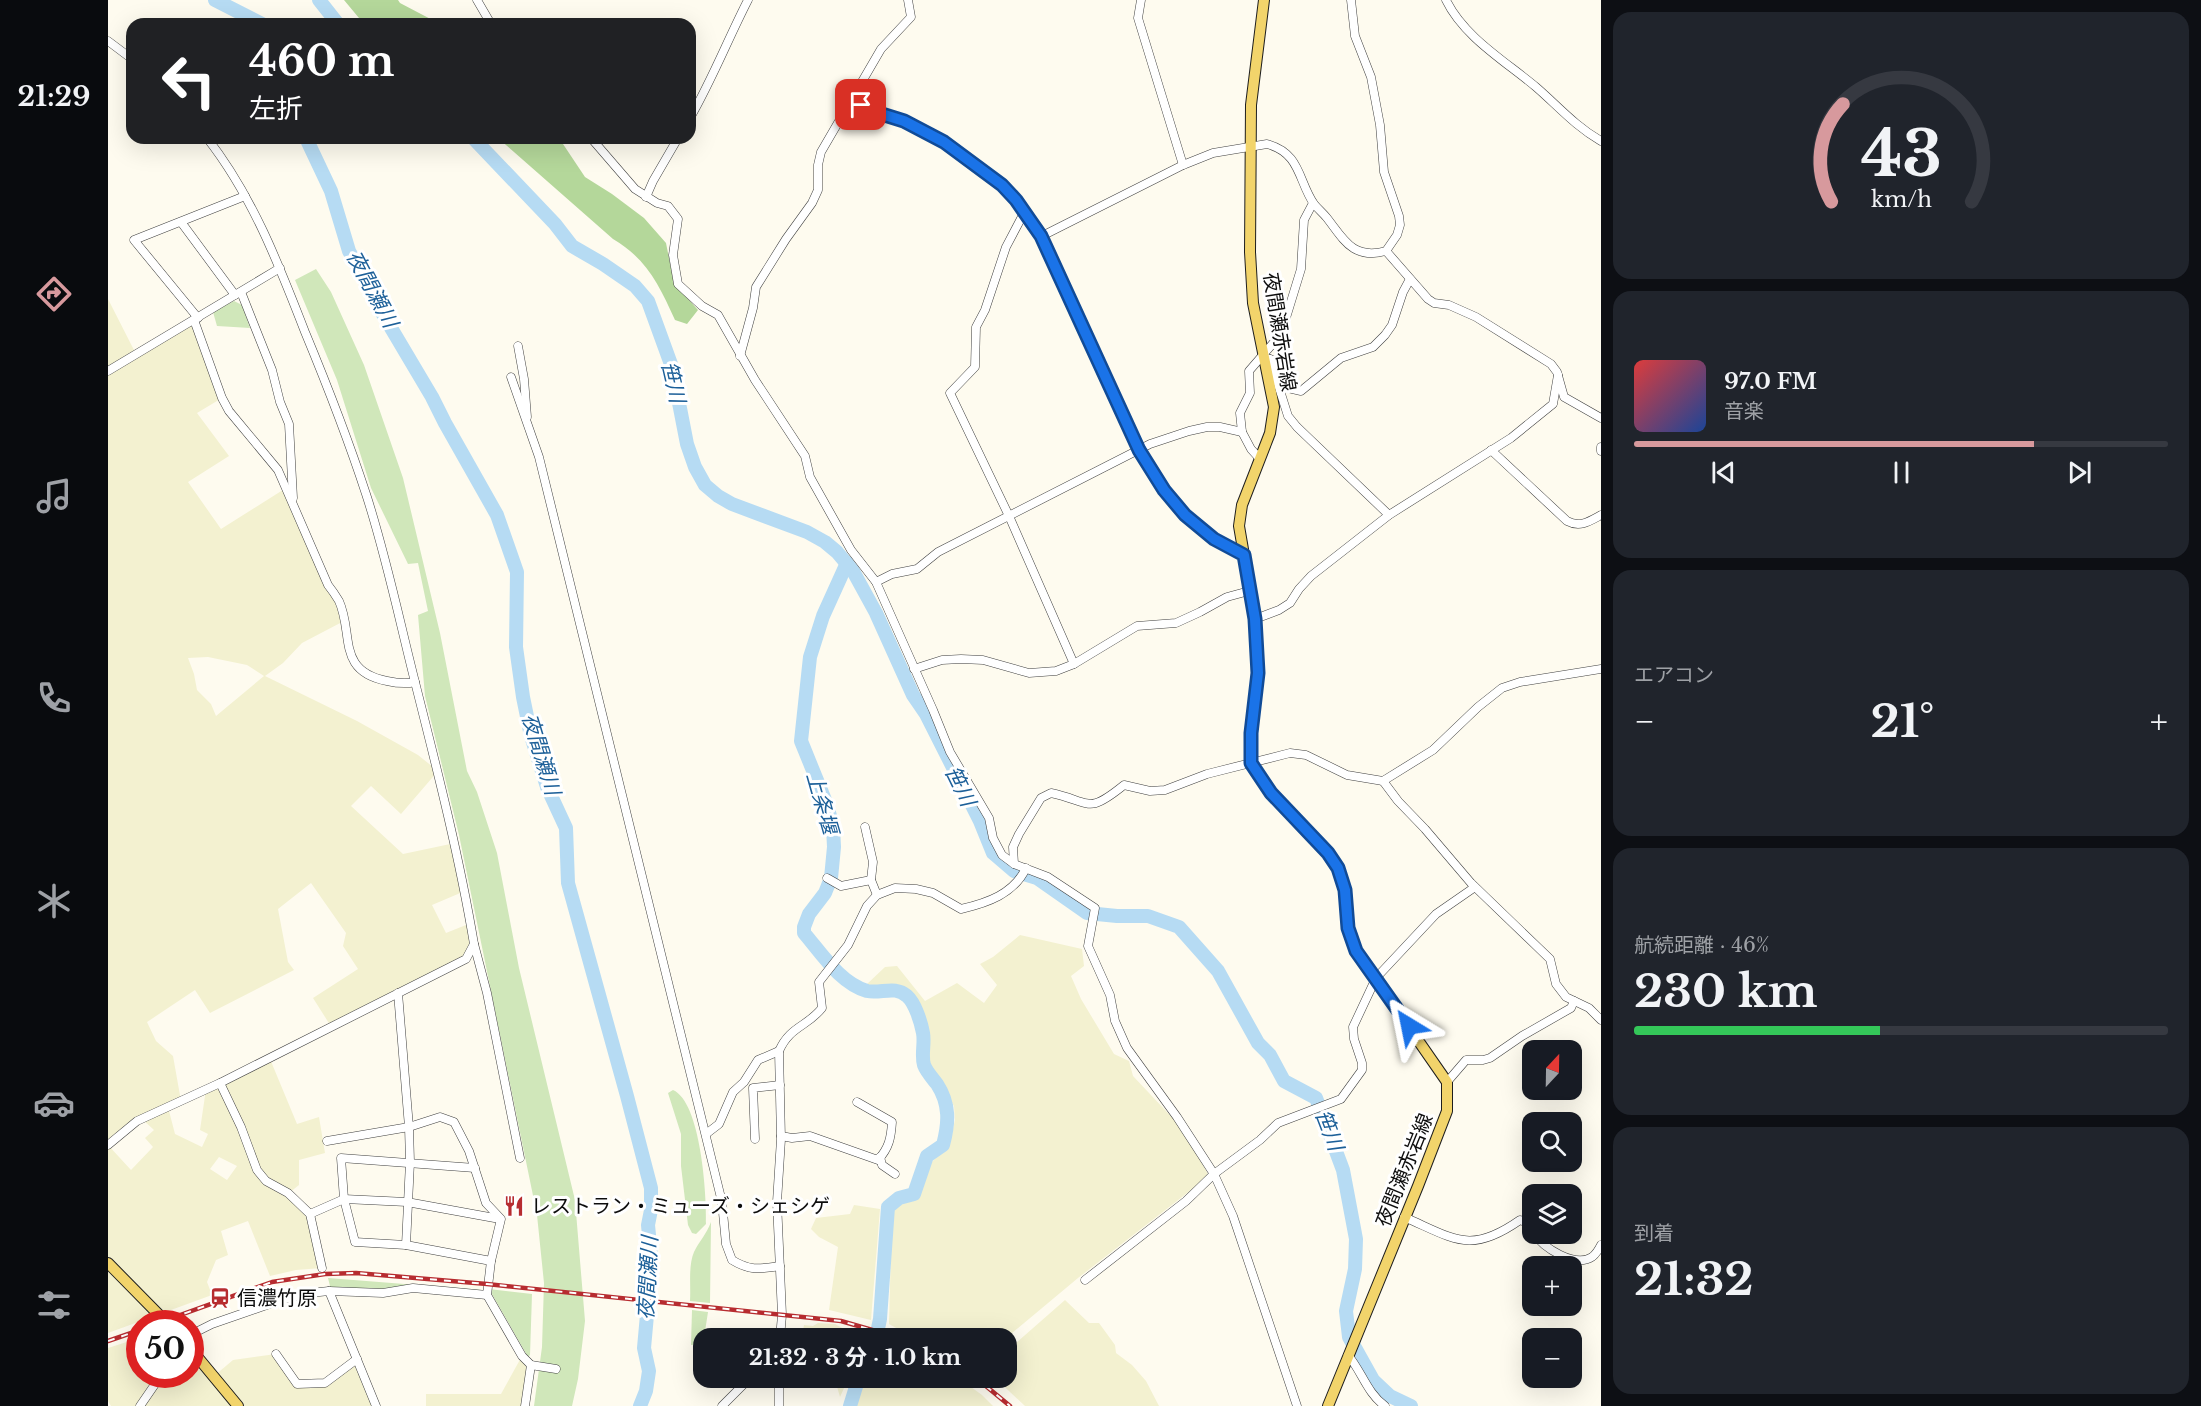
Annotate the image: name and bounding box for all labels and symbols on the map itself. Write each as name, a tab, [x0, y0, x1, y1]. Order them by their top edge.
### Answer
pin	[835, 79, 886, 130]
water label: 夜間瀬川	[341, 246, 404, 334]
street label: 夜間瀬赤岩線	[1259, 271, 1301, 393]
water label: 笹川	[656, 359, 691, 407]
water label: 夜間瀬川	[516, 710, 566, 800]
water label: 笹川	[939, 761, 982, 812]
water label: 上条堰	[801, 769, 844, 841]
position arrow	[1377, 994, 1441, 1058]
north arrow	[1522, 1040, 1582, 1100]
water label: 笹川	[1309, 1106, 1349, 1156]
street label: 夜間瀬赤岩線	[1370, 1110, 1438, 1230]
restaurant icon: レストラン・ミューズ・シェシゲ	[502, 1194, 526, 1218]
place label: レストラン・ミューズ・シェシゲ	[531, 1194, 830, 1218]
water label: 夜間瀬川	[633, 1233, 663, 1321]
station icon: 信濃竹原	[208, 1286, 232, 1310]
place label: 信濃竹原	[237, 1286, 317, 1310]
speed limit sign: 50	[126, 1310, 204, 1388]

